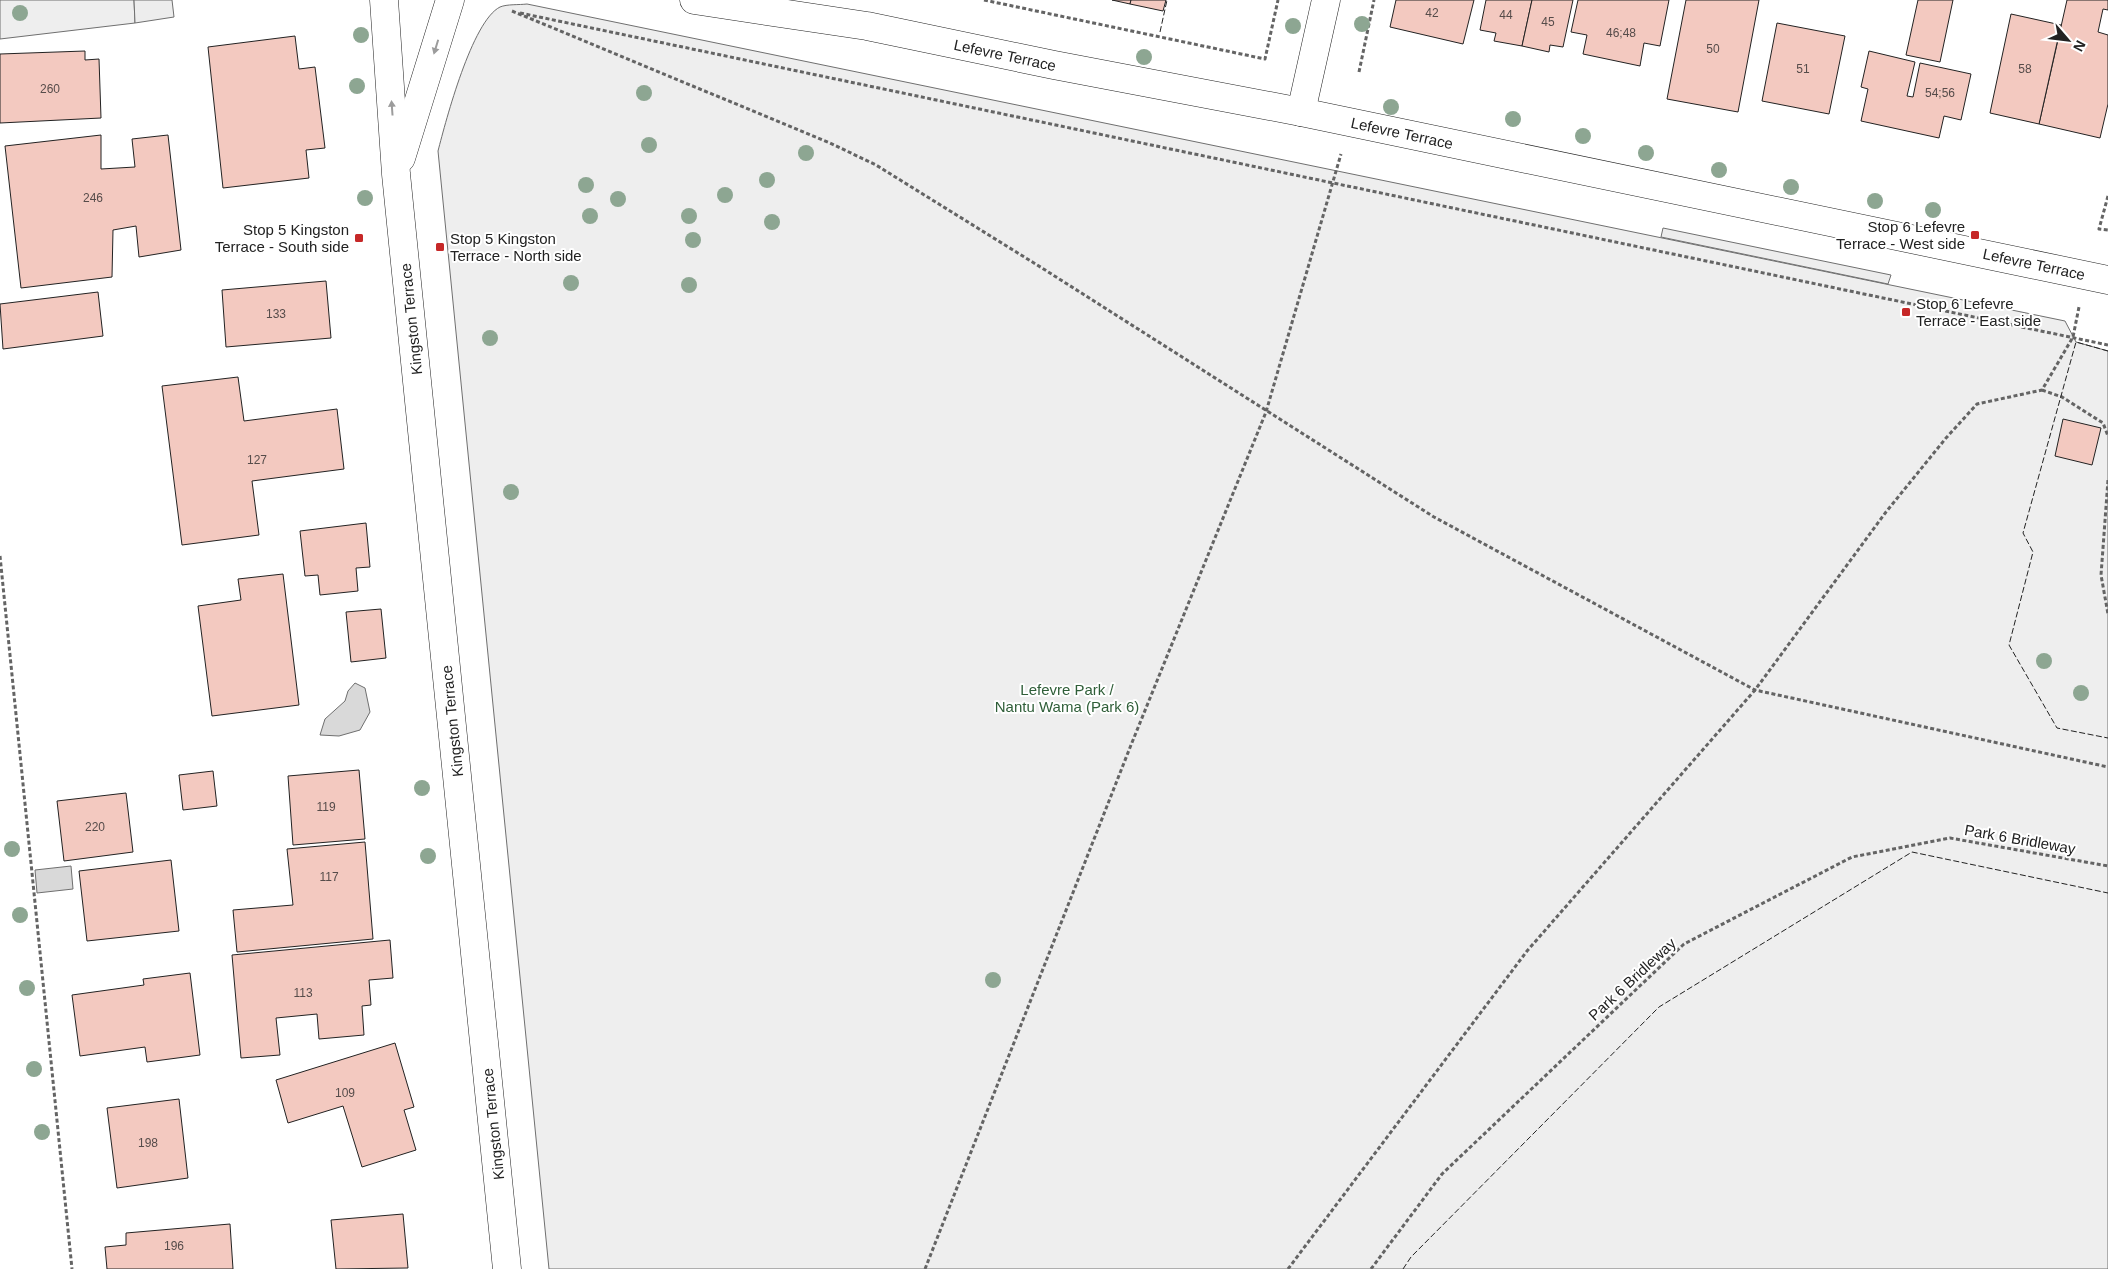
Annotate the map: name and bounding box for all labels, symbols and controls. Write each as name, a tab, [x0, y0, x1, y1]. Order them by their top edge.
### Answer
house number: 42	[1425, 6, 1439, 20]
house number: 44	[1499, 8, 1513, 22]
house number: 45	[1541, 15, 1555, 29]
north arrow	[2043, 15, 2093, 65]
house number: 46;48	[1606, 26, 1636, 40]
street label: Lefevre Terrace	[952, 36, 1058, 74]
text: N	[2070, 38, 2089, 54]
one-way arrow	[432, 39, 439, 54]
house number: 50	[1706, 42, 1720, 56]
house number: 51	[1796, 62, 1810, 76]
house number: 58	[2018, 62, 2032, 76]
house number: 260	[40, 82, 60, 96]
house number: 54;56	[1925, 86, 1955, 100]
one-way arrow	[387, 100, 395, 116]
street label: Lefevre Terrace	[1349, 114, 1455, 152]
house number: 246	[83, 191, 103, 205]
place label: Stop 6 Lefevre Terrace - West side	[1836, 218, 1965, 252]
place label: Stop 5 Kingston Terrace - South side	[215, 221, 349, 255]
marker: Stop 6 Lefevre Terrace - West side	[1969, 229, 1981, 241]
place label: Stop 5 Kingston Terrace - North side	[450, 230, 582, 264]
marker: Stop 5 Kingston Terrace - South side	[353, 232, 365, 244]
marker: Stop 5 Kingston Terrace - North side	[434, 241, 446, 253]
street label: Lefevre Terrace	[1981, 245, 2087, 283]
street label: Kingston Terrace	[397, 262, 425, 376]
place label: Stop 6 Lefevre Terrace - East side	[1916, 295, 2041, 329]
marker: Stop 6 Lefevre Terrace - East side	[1900, 306, 1912, 318]
house number: 133	[266, 307, 286, 321]
house number: 127	[247, 453, 267, 467]
street label: Kingston Terrace	[438, 664, 466, 778]
park label: Lefevre Park / Nantu Wama (Park 6)	[995, 681, 1139, 715]
house number: 119	[316, 800, 336, 814]
house number: 220	[85, 820, 105, 834]
street label: Park 6 Bridleway	[1963, 821, 2077, 857]
house number: 117	[319, 870, 339, 884]
street label: Park 6 Bridleway	[1585, 934, 1679, 1024]
house number: 113	[293, 986, 313, 1000]
street label: Kingston Terrace	[479, 1067, 507, 1181]
house number: 109	[335, 1086, 355, 1100]
house number: 198	[138, 1136, 158, 1150]
house number: 196	[164, 1239, 184, 1253]

